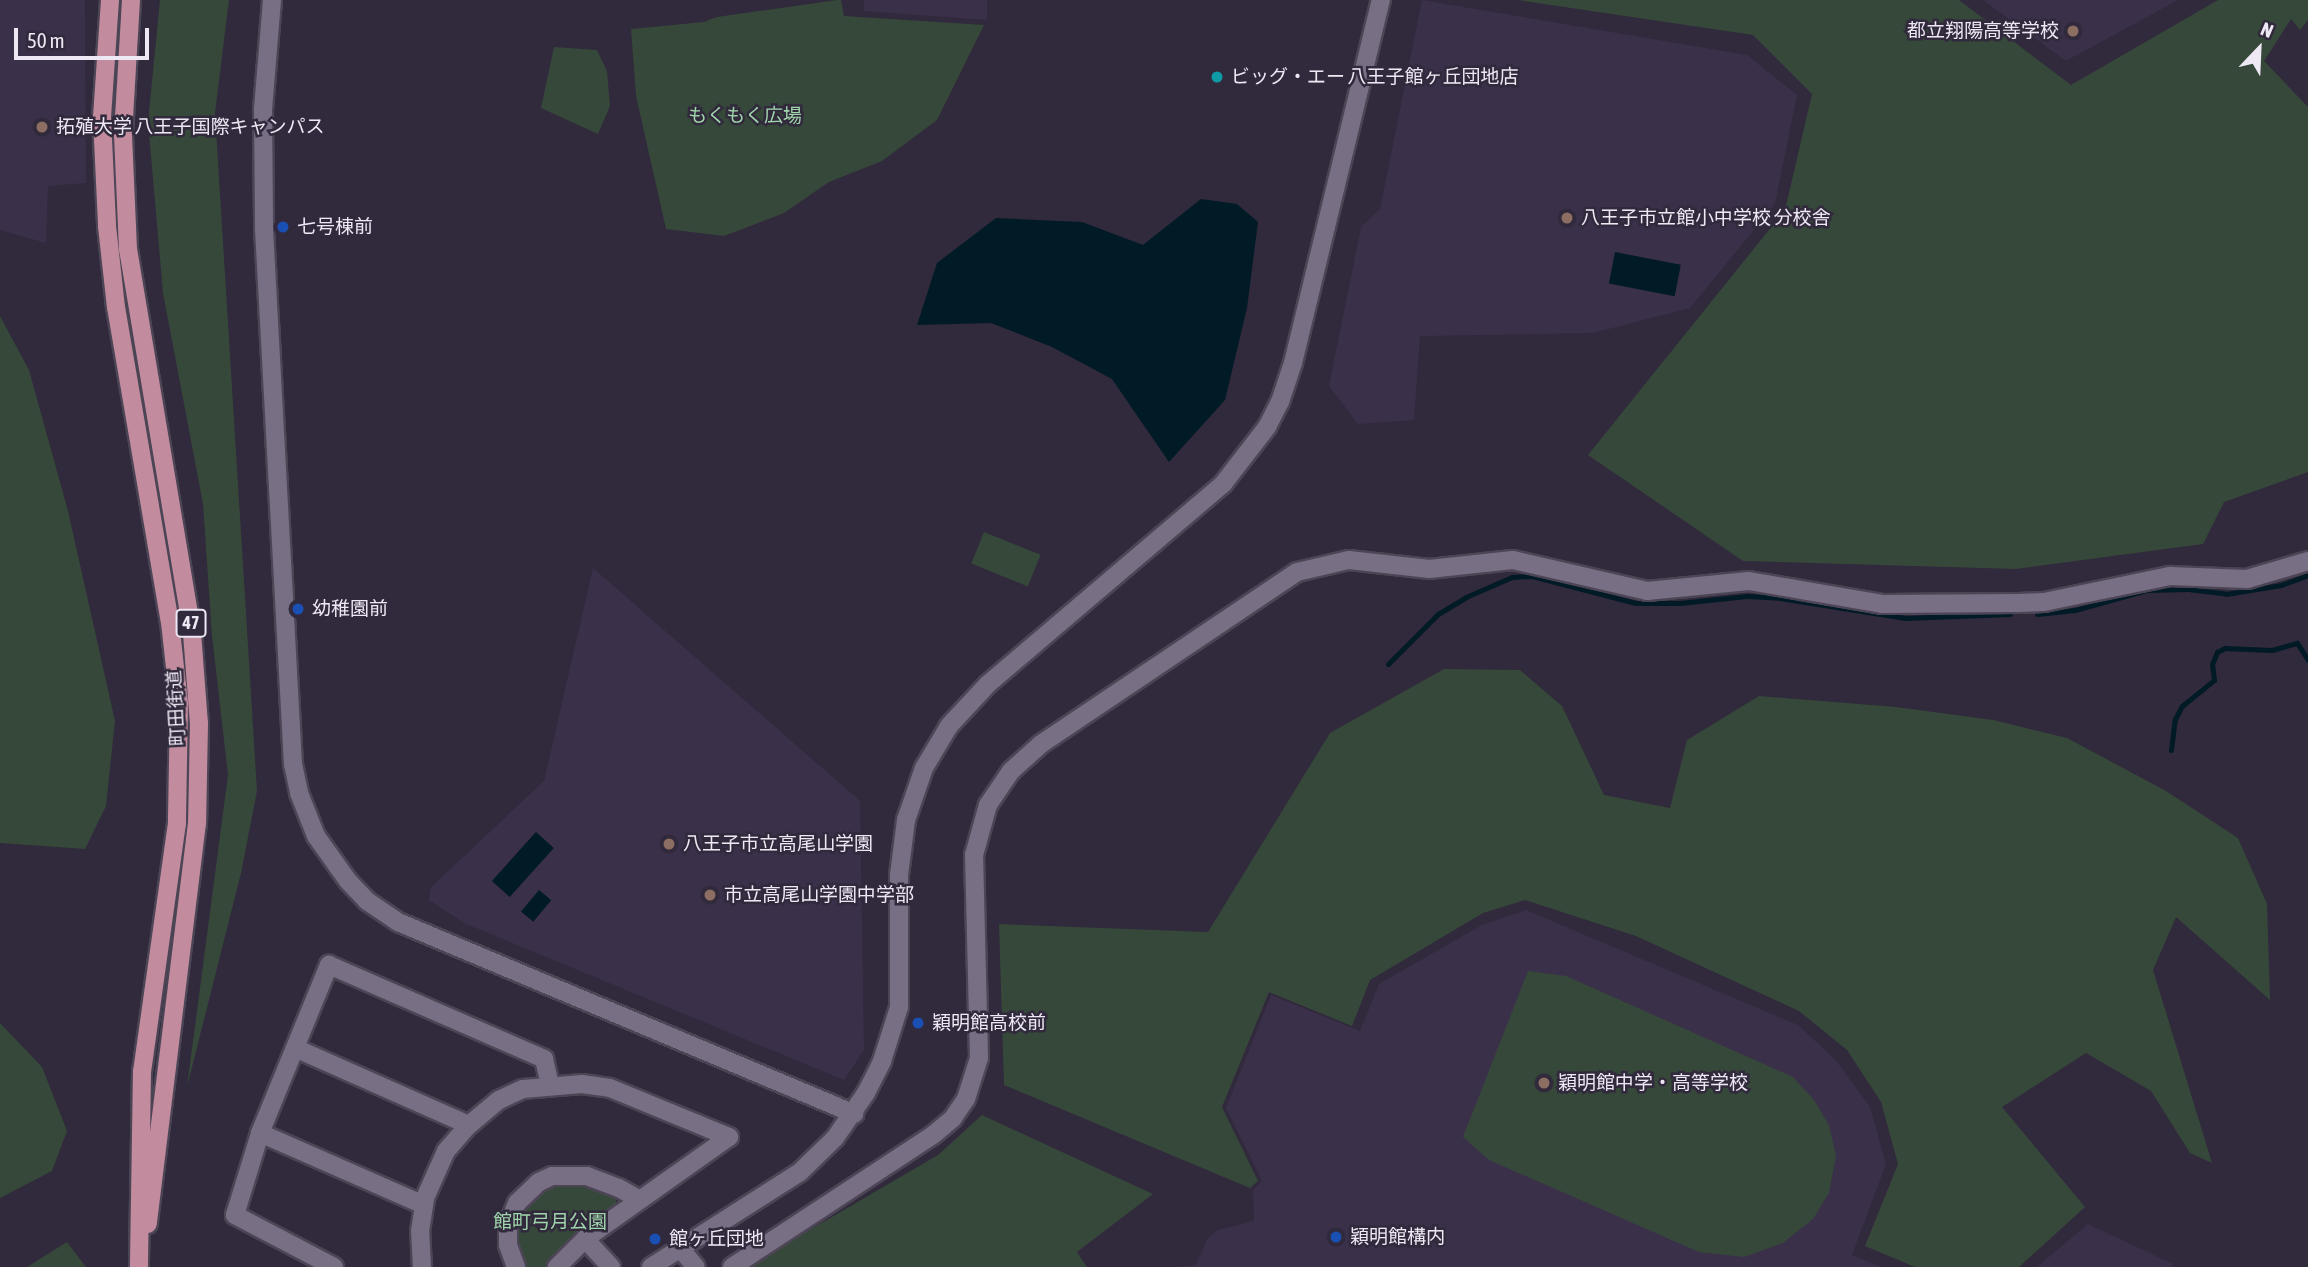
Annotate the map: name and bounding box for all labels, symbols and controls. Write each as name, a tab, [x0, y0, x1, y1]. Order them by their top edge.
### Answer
scale bar	[18, 14, 152, 58]
north arrow	[2224, 14, 2294, 84]
text: N	[2258, 17, 2277, 42]
place label: 都立翔陽高等学校	[1907, 20, 2059, 42]
marker: 都立翔陽高等学校	[2065, 23, 2081, 39]
text: 50 m	[27, 28, 65, 52]
place label: ビッグ・エー 八王子館ヶ丘団地店	[1231, 66, 1519, 88]
marker: ビッグ・エー 八王子館ヶ丘団地店	[1209, 69, 1225, 85]
park label: もくもく広場	[688, 105, 802, 127]
place label: 拓殖大学 八王子国際キャンパス	[56, 116, 325, 138]
marker: 拓殖大学 八王子国際キャンパス	[34, 119, 50, 135]
place label: 八王子市立館小中学校 分校舎	[1581, 207, 1831, 229]
marker: 八王子市立館小中学校 分校舎	[1559, 210, 1575, 226]
place label: 七号棟前	[297, 216, 373, 238]
marker: 七号棟前	[275, 219, 291, 235]
place label: 幼稚園前	[312, 598, 388, 620]
marker: 幼稚園前	[290, 601, 306, 617]
road number: 47	[175, 608, 207, 638]
street label: 町田街道	[163, 669, 189, 747]
place label: 八王子市立高尾山学園	[683, 833, 873, 855]
marker: 八王子市立高尾山学園	[661, 836, 677, 852]
place label: 市立高尾山学園中学部	[724, 884, 914, 906]
marker: 市立高尾山学園中学部	[702, 887, 718, 903]
place label: 穎明館高校前	[932, 1012, 1046, 1034]
marker: 穎明館高校前	[910, 1015, 926, 1031]
place label: 穎明館中学・高等学校	[1558, 1072, 1748, 1094]
marker: 穎明館中学・高等学校	[1536, 1075, 1552, 1091]
park label: 館町弓月公園	[493, 1211, 607, 1233]
place label: 穎明館構内	[1350, 1226, 1445, 1248]
place label: 館ヶ丘団地	[669, 1228, 764, 1250]
marker: 穎明館構内	[1328, 1229, 1344, 1245]
marker: 館ヶ丘団地	[647, 1231, 663, 1247]

